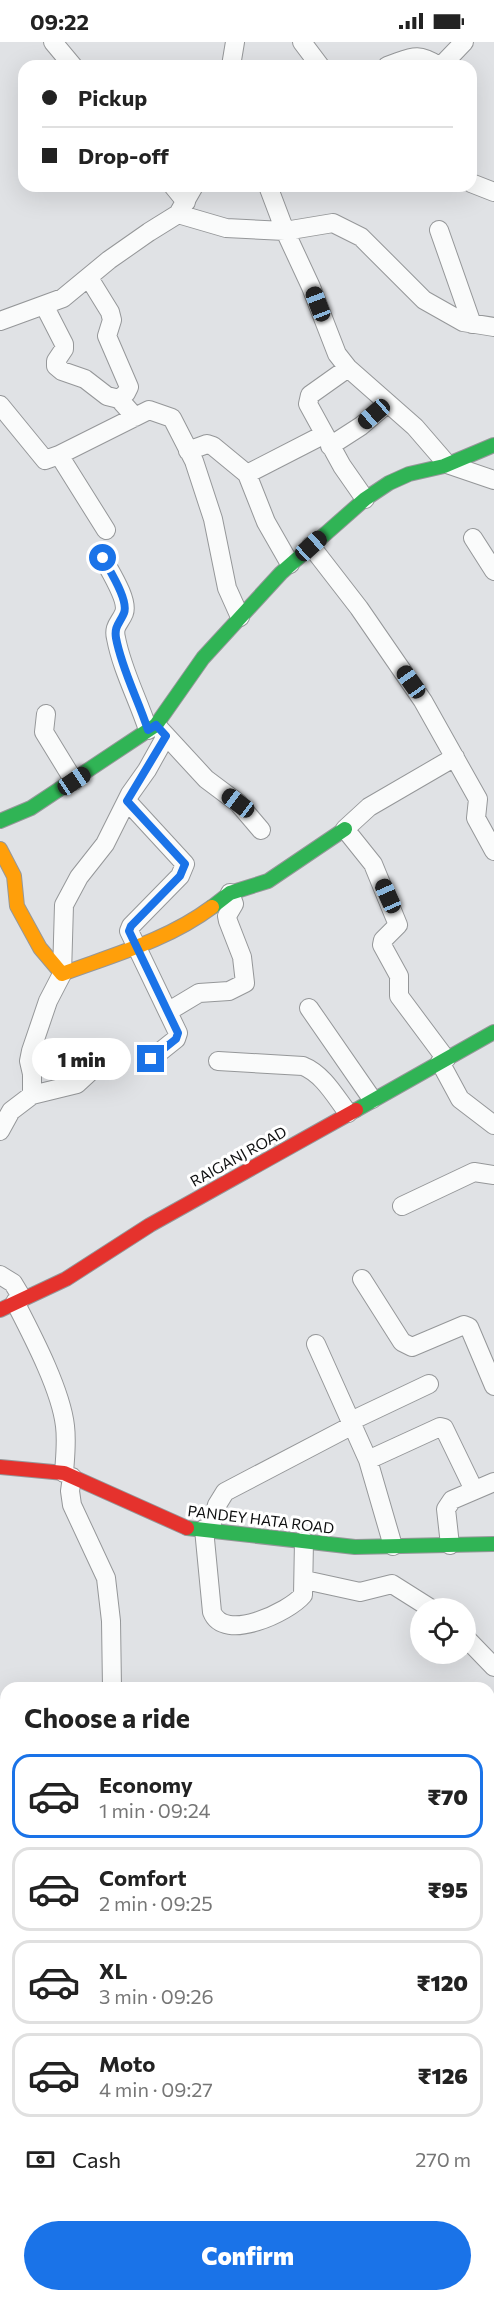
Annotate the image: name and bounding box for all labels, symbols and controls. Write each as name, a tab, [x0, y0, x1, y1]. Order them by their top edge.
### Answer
text: 09:22	[30, 8, 89, 35]
text: Pickup	[78, 84, 147, 111]
text: Drop-off	[78, 142, 169, 169]
car	[303, 284, 333, 324]
car	[355, 395, 393, 433]
car	[292, 527, 330, 565]
route start	[89, 544, 116, 571]
car	[393, 662, 429, 702]
car	[54, 763, 94, 799]
car	[218, 785, 258, 821]
car	[372, 876, 404, 916]
callout: 1 min	[31, 1038, 130, 1080]
route end	[137, 1045, 164, 1072]
text: 1 min	[57, 1047, 106, 1071]
street label: RAIGANJ ROAD	[187, 1122, 289, 1190]
street label: PANDEY HATA ROAD	[187, 1501, 335, 1537]
map controls	[410, 1598, 476, 1664]
button: locate	[410, 1598, 476, 1664]
text: Choose a ride	[24, 1701, 190, 1734]
icon: car	[27, 1769, 81, 1823]
text: Economy	[99, 1771, 193, 1798]
text: ₹70	[427, 1783, 468, 1810]
text: 1 min · 09:24	[99, 1798, 210, 1822]
icon: car	[27, 1862, 81, 1916]
text: Comfort	[99, 1864, 187, 1891]
text: ₹95	[427, 1876, 468, 1903]
text: 2 min · 09:25	[99, 1891, 213, 1915]
icon: car	[27, 1955, 81, 2009]
text: XL	[99, 1957, 127, 1984]
text: ₹120	[417, 1969, 468, 1996]
text: 3 min · 09:26	[99, 1984, 214, 2008]
icon: car	[27, 2048, 81, 2102]
text: Moto	[99, 2050, 155, 2077]
text: ₹126	[418, 2062, 468, 2089]
text: 4 min · 09:27	[99, 2077, 213, 2101]
icon: cash	[24, 2143, 57, 2176]
text: Cash	[72, 2146, 121, 2173]
text: 270 m	[415, 2147, 471, 2171]
button: Confirm	[24, 2221, 471, 2290]

